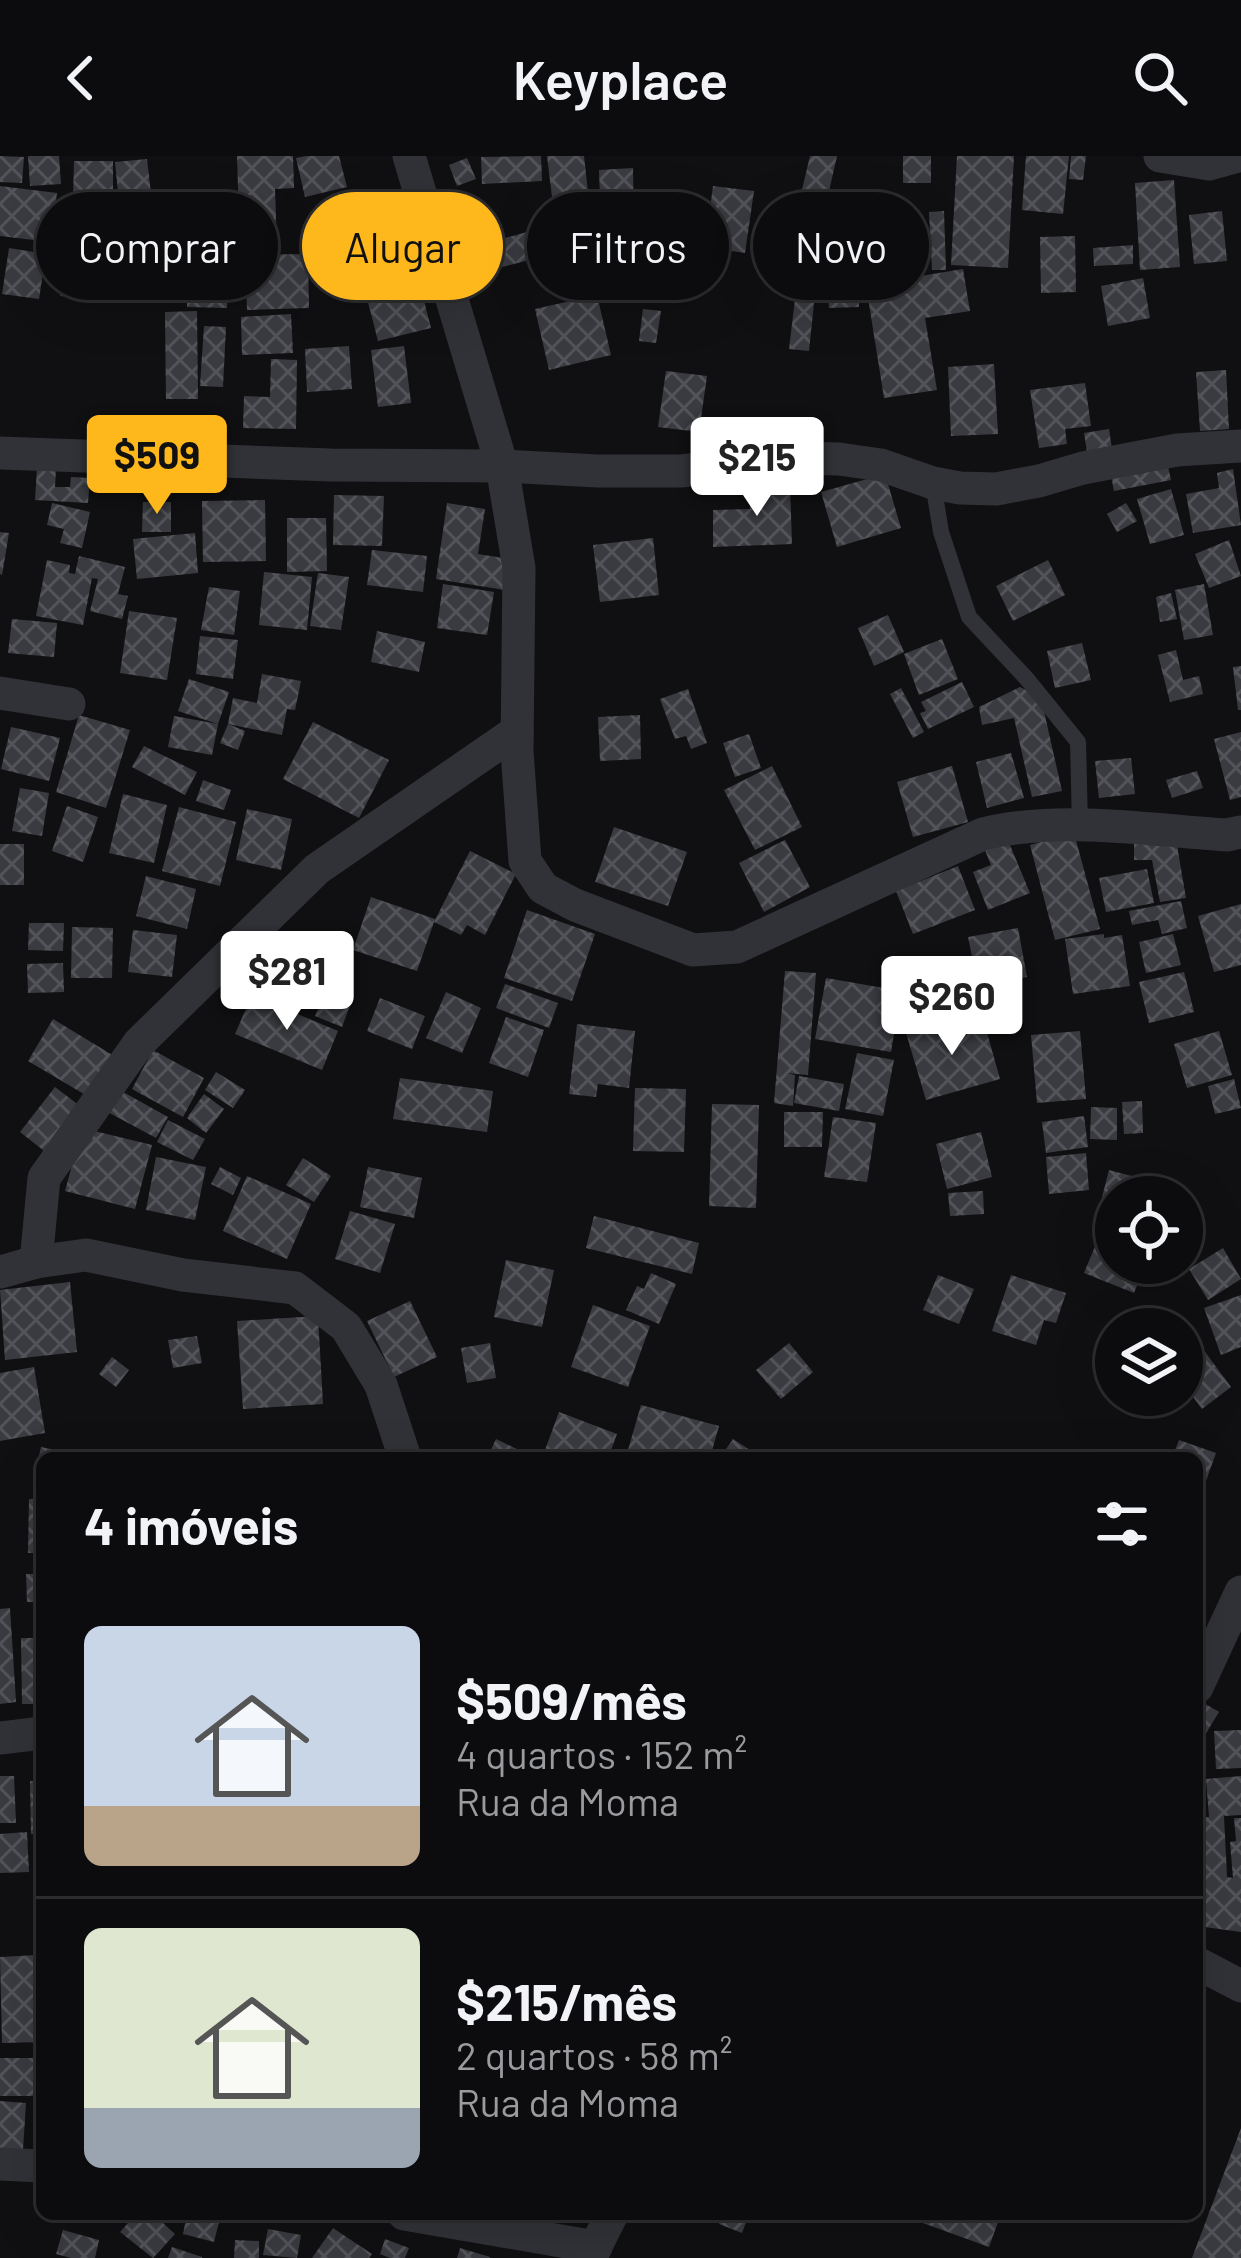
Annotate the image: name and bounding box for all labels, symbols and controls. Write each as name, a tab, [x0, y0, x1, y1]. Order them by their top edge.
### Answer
icon: back	[48, 45, 114, 111]
icon: search	[1127, 45, 1193, 111]
text: Keyplace	[513, 46, 728, 111]
chip: Comprar	[36, 192, 278, 300]
chip: Alugar	[302, 192, 503, 300]
chip: Filtros	[527, 192, 729, 300]
chip: Novo	[753, 192, 929, 300]
pin: $509	[86, 415, 228, 517]
pin: $215	[686, 417, 828, 519]
text: $509	[114, 430, 200, 477]
text: $215	[718, 432, 796, 479]
pin: $281	[216, 931, 358, 1033]
text: $281	[248, 946, 326, 993]
pin: $260	[881, 956, 1023, 1058]
text: $260	[908, 971, 996, 1018]
map controls	[1095, 1176, 1203, 1416]
button: locate	[1095, 1176, 1203, 1284]
button: layers	[1095, 1308, 1203, 1416]
icon: filters	[1089, 1491, 1155, 1557]
text: 4 imóveis	[84, 1494, 298, 1555]
text: $509/mês	[456, 1669, 687, 1730]
icon: home	[180, 1674, 324, 1818]
text: 4 quartos · 152 m²	[456, 1730, 747, 1777]
text: Rua da Moma	[456, 1777, 679, 1824]
text: $215/mês	[456, 1970, 677, 2031]
icon: home	[180, 1976, 324, 2120]
text: 2 quartos · 58 m²	[456, 2031, 732, 2078]
text: Rua da Moma	[456, 2078, 679, 2125]

